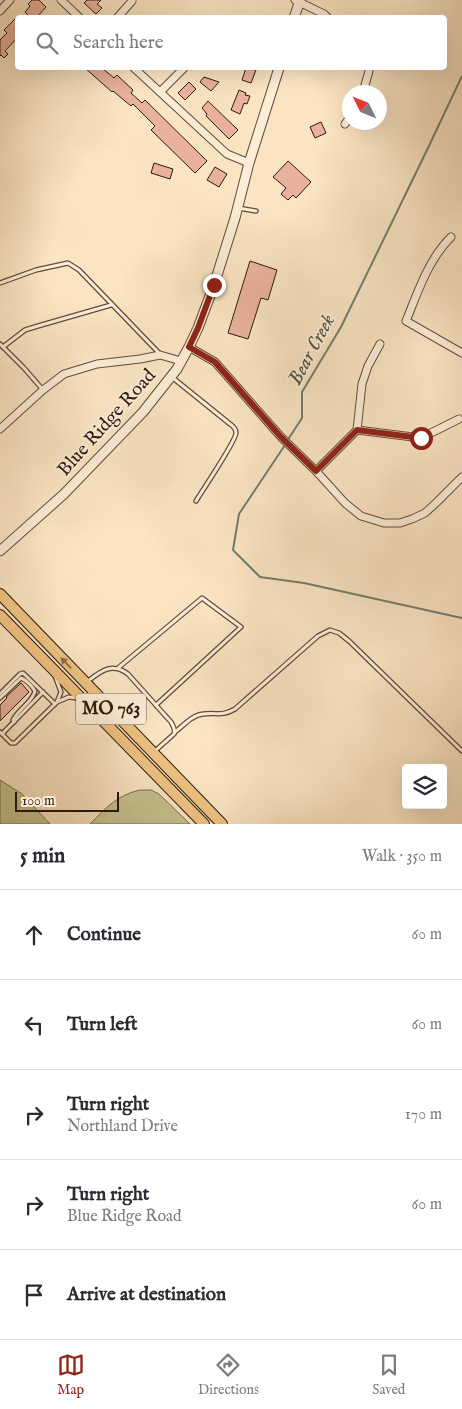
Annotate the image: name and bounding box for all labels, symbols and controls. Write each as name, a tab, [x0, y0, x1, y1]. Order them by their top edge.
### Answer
search box	[15, 15, 447, 70]
icon: search	[33, 29, 61, 57]
text: Search here	[73, 31, 164, 55]
north arrow	[342, 85, 387, 130]
route end	[203, 274, 226, 297]
water label: Bear Creek	[283, 310, 341, 390]
street label: Blue Ridge Road	[53, 364, 162, 482]
route start	[410, 427, 433, 450]
one-way arrow	[60, 657, 72, 669]
road number: MO 763	[76, 694, 146, 724]
map controls	[402, 764, 447, 809]
button: layers	[402, 764, 447, 809]
scale bar	[15, 789, 119, 812]
text: 100 m	[22, 792, 55, 810]
text: 5 min	[20, 843, 65, 870]
text: Walk · 350 m	[362, 847, 442, 867]
icon: ahead	[20, 921, 48, 949]
text: Continue	[67, 923, 141, 947]
text: 60 m	[412, 925, 442, 945]
icon: left	[20, 1011, 48, 1039]
text: Turn left	[67, 1013, 138, 1037]
text: 60 m	[412, 1015, 442, 1035]
text: Turn right	[67, 1093, 149, 1117]
icon: right	[20, 1101, 48, 1129]
text: 170 m	[405, 1105, 442, 1125]
text: Northland Drive	[67, 1117, 178, 1137]
text: Turn right	[67, 1183, 149, 1207]
icon: right	[20, 1191, 48, 1219]
text: 60 m	[412, 1195, 442, 1215]
text: Blue Ridge Road	[67, 1207, 182, 1227]
icon: arrive	[20, 1281, 48, 1309]
text: Arrive at destination	[67, 1283, 226, 1307]
tab: Map	[57, 1351, 85, 1399]
tab: Directions	[198, 1351, 259, 1399]
tab: Saved	[372, 1351, 405, 1399]

